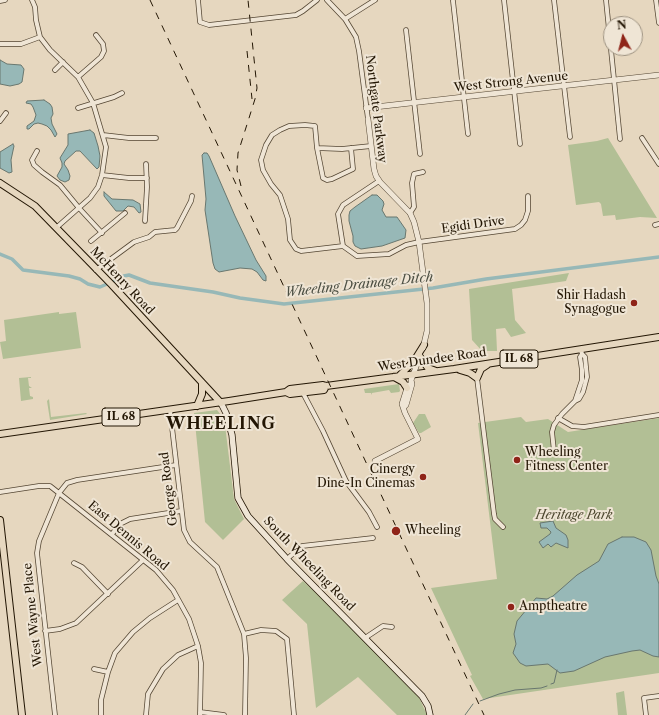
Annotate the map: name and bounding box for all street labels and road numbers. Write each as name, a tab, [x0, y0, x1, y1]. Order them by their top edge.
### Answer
street label: Northgate Parkway	[362, 54, 390, 164]
street label: West Strong Avenue	[453, 69, 569, 95]
street label: Egidi Drive	[441, 213, 505, 237]
street label: McHenry Road	[87, 244, 157, 318]
street label: West Dundee Road	[377, 345, 487, 375]
road number: IL 68	[500, 350, 538, 368]
road number: IL 68	[102, 408, 140, 426]
street label: George Road	[157, 451, 181, 527]
street label: East Dennis Road	[85, 498, 171, 574]
street label: South Wheeling Road	[260, 514, 358, 614]
street label: West Wayne Place	[20, 562, 46, 668]

